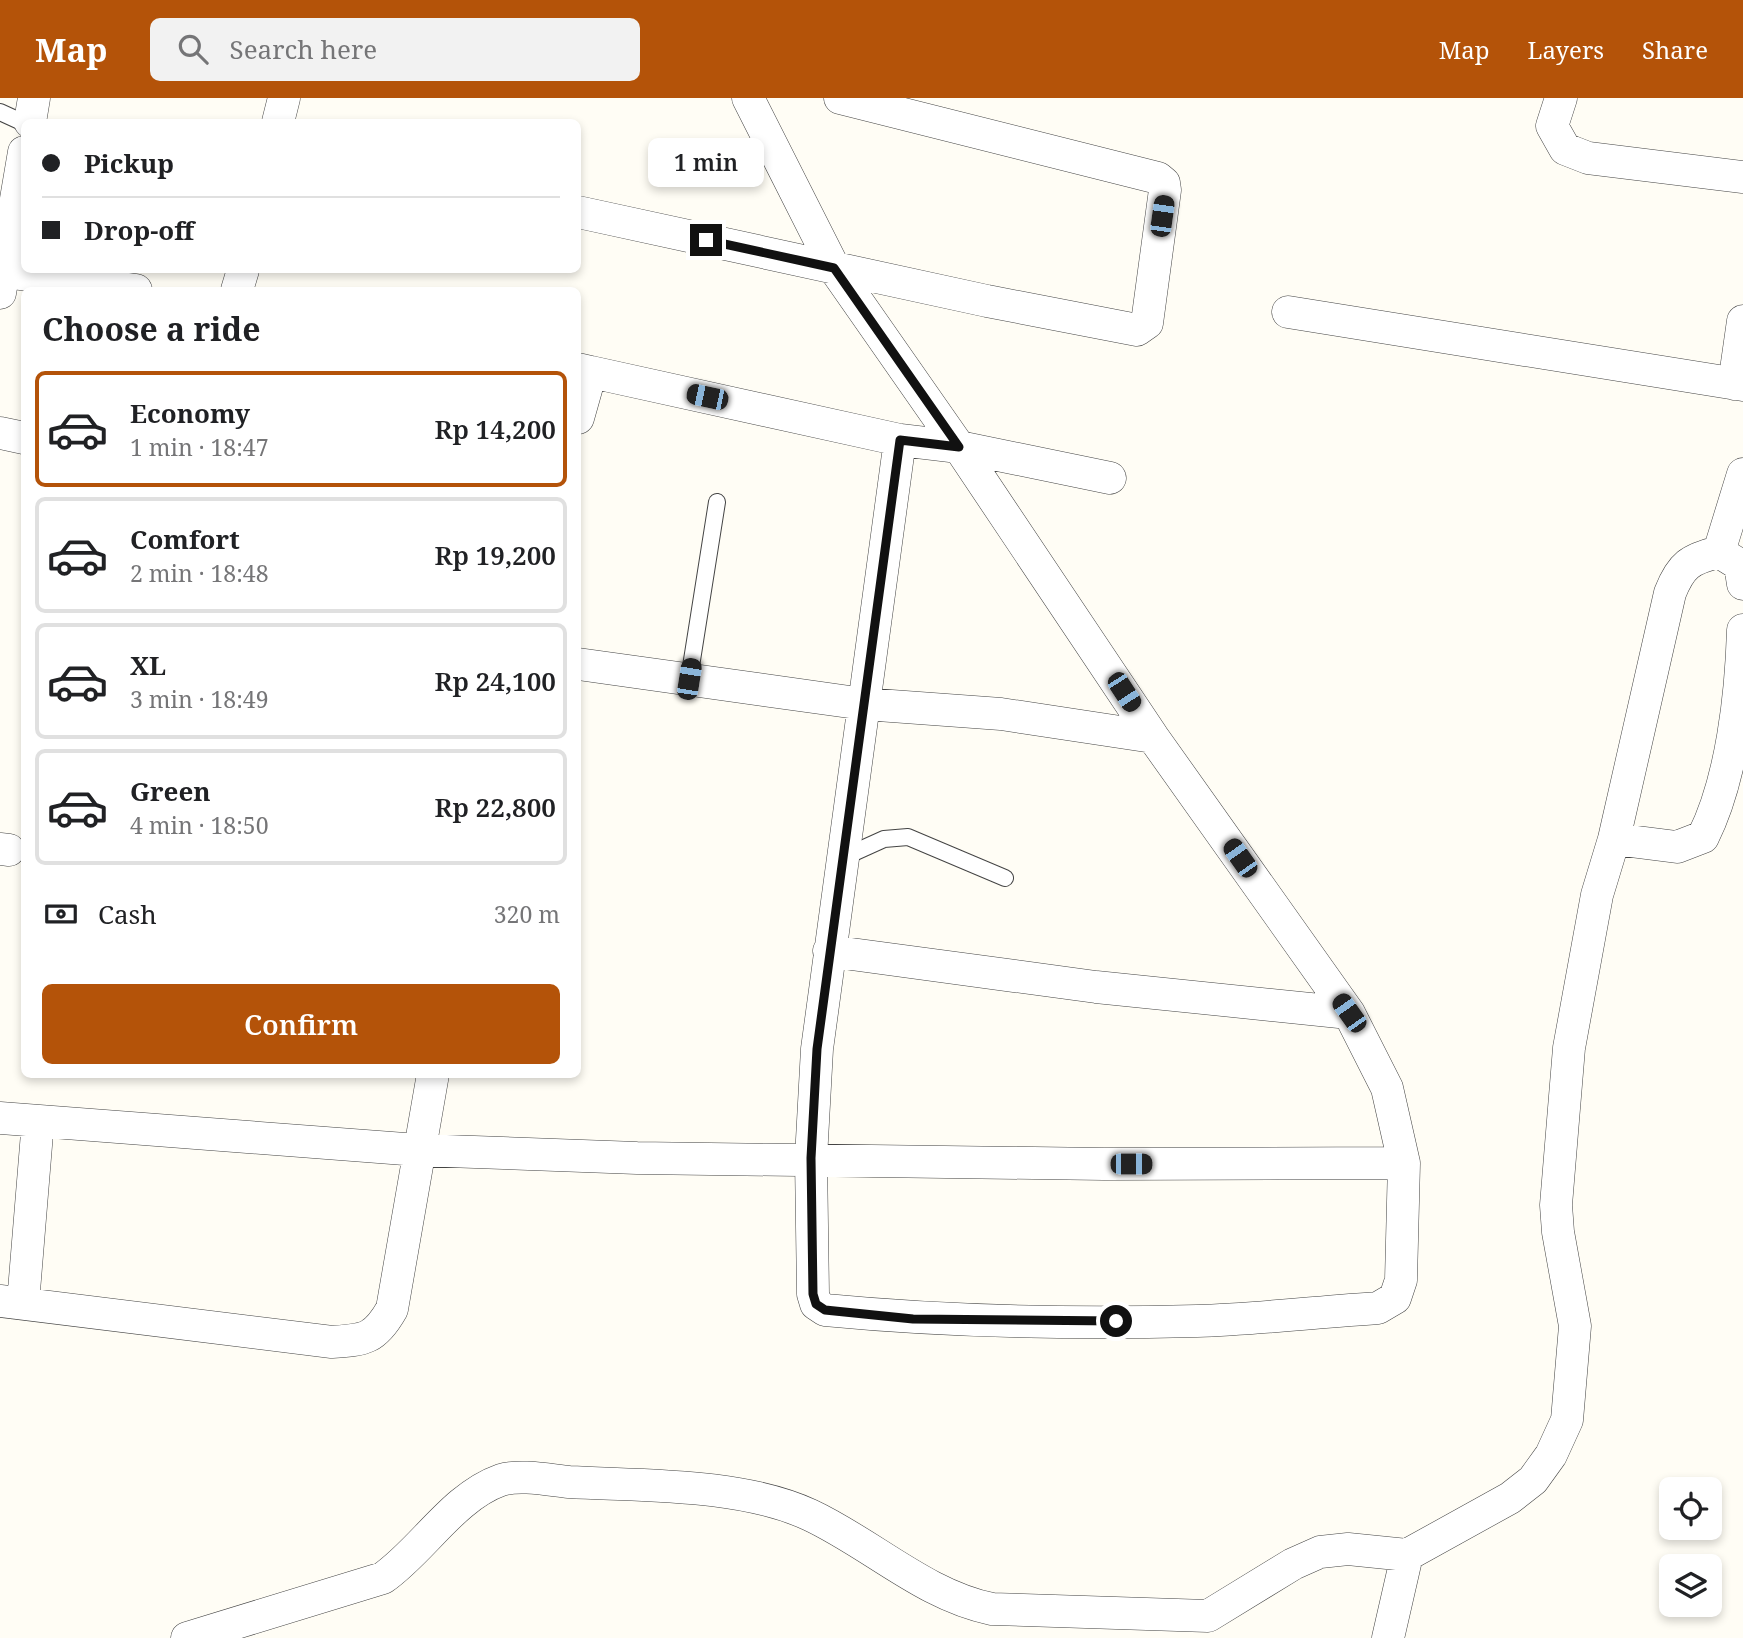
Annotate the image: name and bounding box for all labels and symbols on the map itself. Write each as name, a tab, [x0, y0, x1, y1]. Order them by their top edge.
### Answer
callout: 1 min	[648, 138, 764, 188]
car	[1149, 194, 1176, 238]
route end	[690, 224, 722, 256]
car	[685, 382, 730, 412]
car	[676, 657, 703, 701]
car	[1104, 669, 1145, 715]
car	[1220, 835, 1261, 881]
car	[1329, 990, 1370, 1036]
car	[1111, 1154, 1153, 1175]
route start	[1100, 1305, 1132, 1337]

